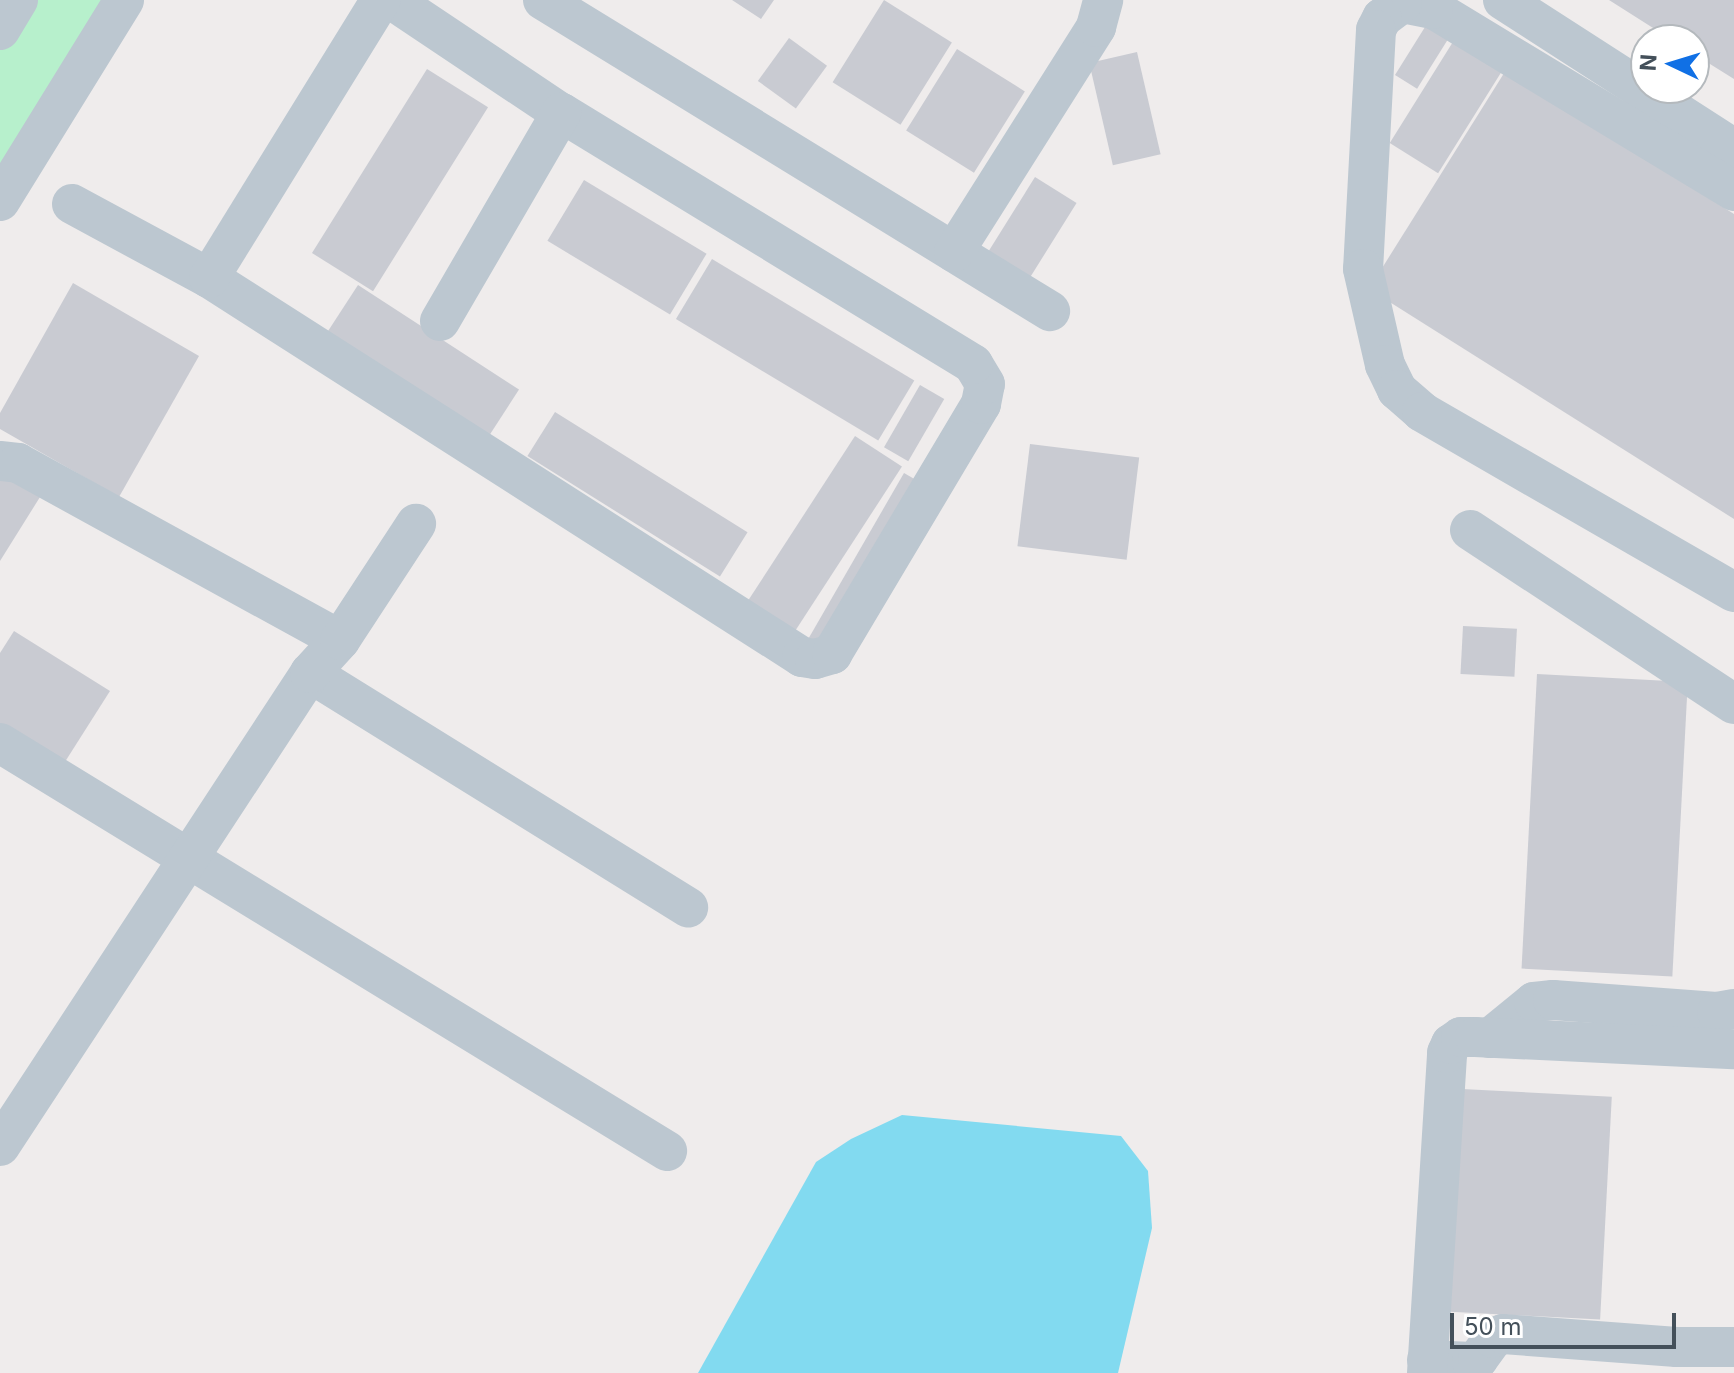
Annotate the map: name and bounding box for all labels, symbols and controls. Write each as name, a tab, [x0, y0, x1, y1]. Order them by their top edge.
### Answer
north arrow	[1630, 24, 1710, 104]
text: N	[1635, 53, 1662, 72]
scale bar	[1454, 1297, 1680, 1347]
text: 50 m	[1464, 1312, 1522, 1341]

